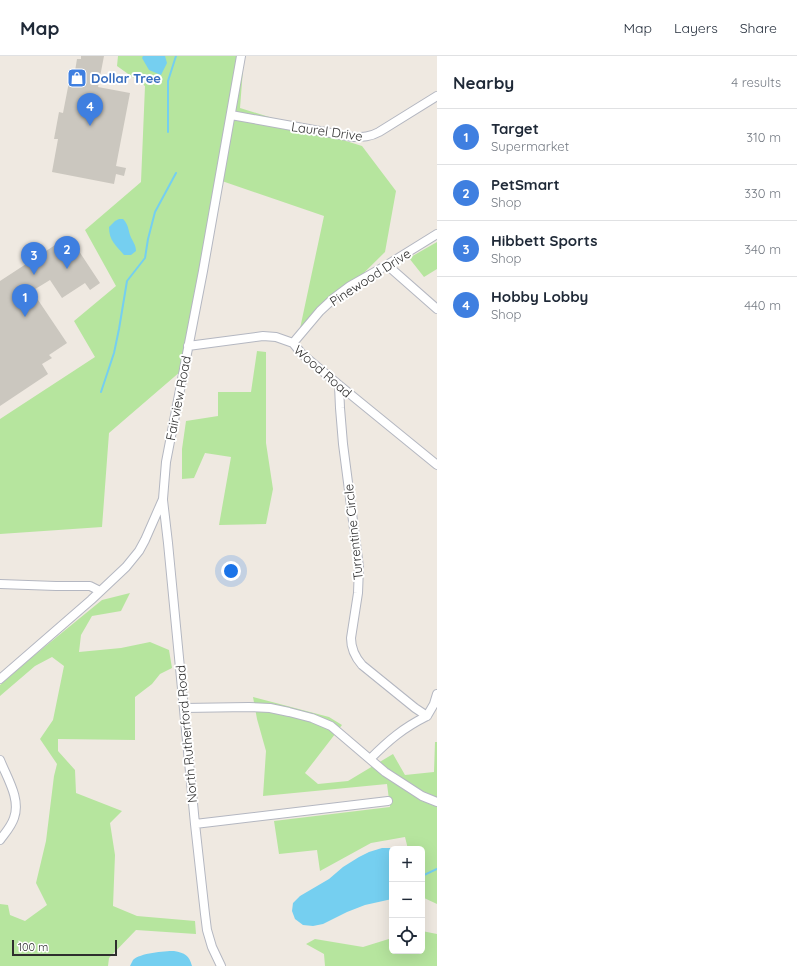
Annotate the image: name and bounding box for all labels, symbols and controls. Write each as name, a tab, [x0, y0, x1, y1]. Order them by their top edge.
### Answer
text: Map	[20, 16, 59, 40]
text: Map	[623, 19, 652, 37]
text: Layers	[674, 19, 718, 37]
text: Share	[740, 19, 777, 37]
shop icon: Dollar Tree	[66, 67, 88, 89]
place label: Dollar Tree	[91, 70, 161, 86]
text: Nearby	[453, 72, 514, 93]
text: 4 results	[731, 74, 781, 90]
pin: 4	[77, 93, 103, 126]
street label: Laurel Drive	[290, 118, 364, 144]
text: Target	[491, 119, 539, 138]
text: 1	[463, 129, 469, 145]
text: 310 m	[746, 129, 781, 145]
text: Supermarket	[491, 138, 569, 154]
text: PetSmart	[491, 175, 560, 194]
text: 2	[462, 185, 470, 201]
text: 330 m	[744, 185, 781, 201]
text: Shop	[491, 194, 521, 210]
text: Hibbett Sports	[491, 231, 597, 250]
pin: 2	[54, 236, 80, 269]
text: 3	[463, 241, 469, 257]
text: 340 m	[744, 241, 781, 257]
pin: 3	[21, 242, 47, 275]
street label: Pinewood Drive	[326, 245, 414, 309]
text: Shop	[491, 250, 521, 266]
pin: 1	[12, 284, 38, 317]
text: Hobby Lobby	[491, 287, 588, 306]
text: 4	[462, 297, 470, 313]
text: 440 m	[744, 297, 781, 313]
text: Shop	[491, 306, 521, 322]
street label: Wood Road	[291, 341, 355, 401]
street label: Fairview Road	[162, 354, 194, 442]
street label: Turrentine Circle	[340, 483, 366, 581]
your location	[221, 561, 241, 581]
street label: North Rutherford Road	[172, 664, 200, 804]
map controls	[389, 846, 425, 954]
button: +	[389, 846, 425, 882]
button: −	[389, 882, 425, 918]
button: locate	[389, 918, 425, 954]
scale bar	[12, 938, 117, 957]
text: 100 m	[18, 940, 48, 954]

